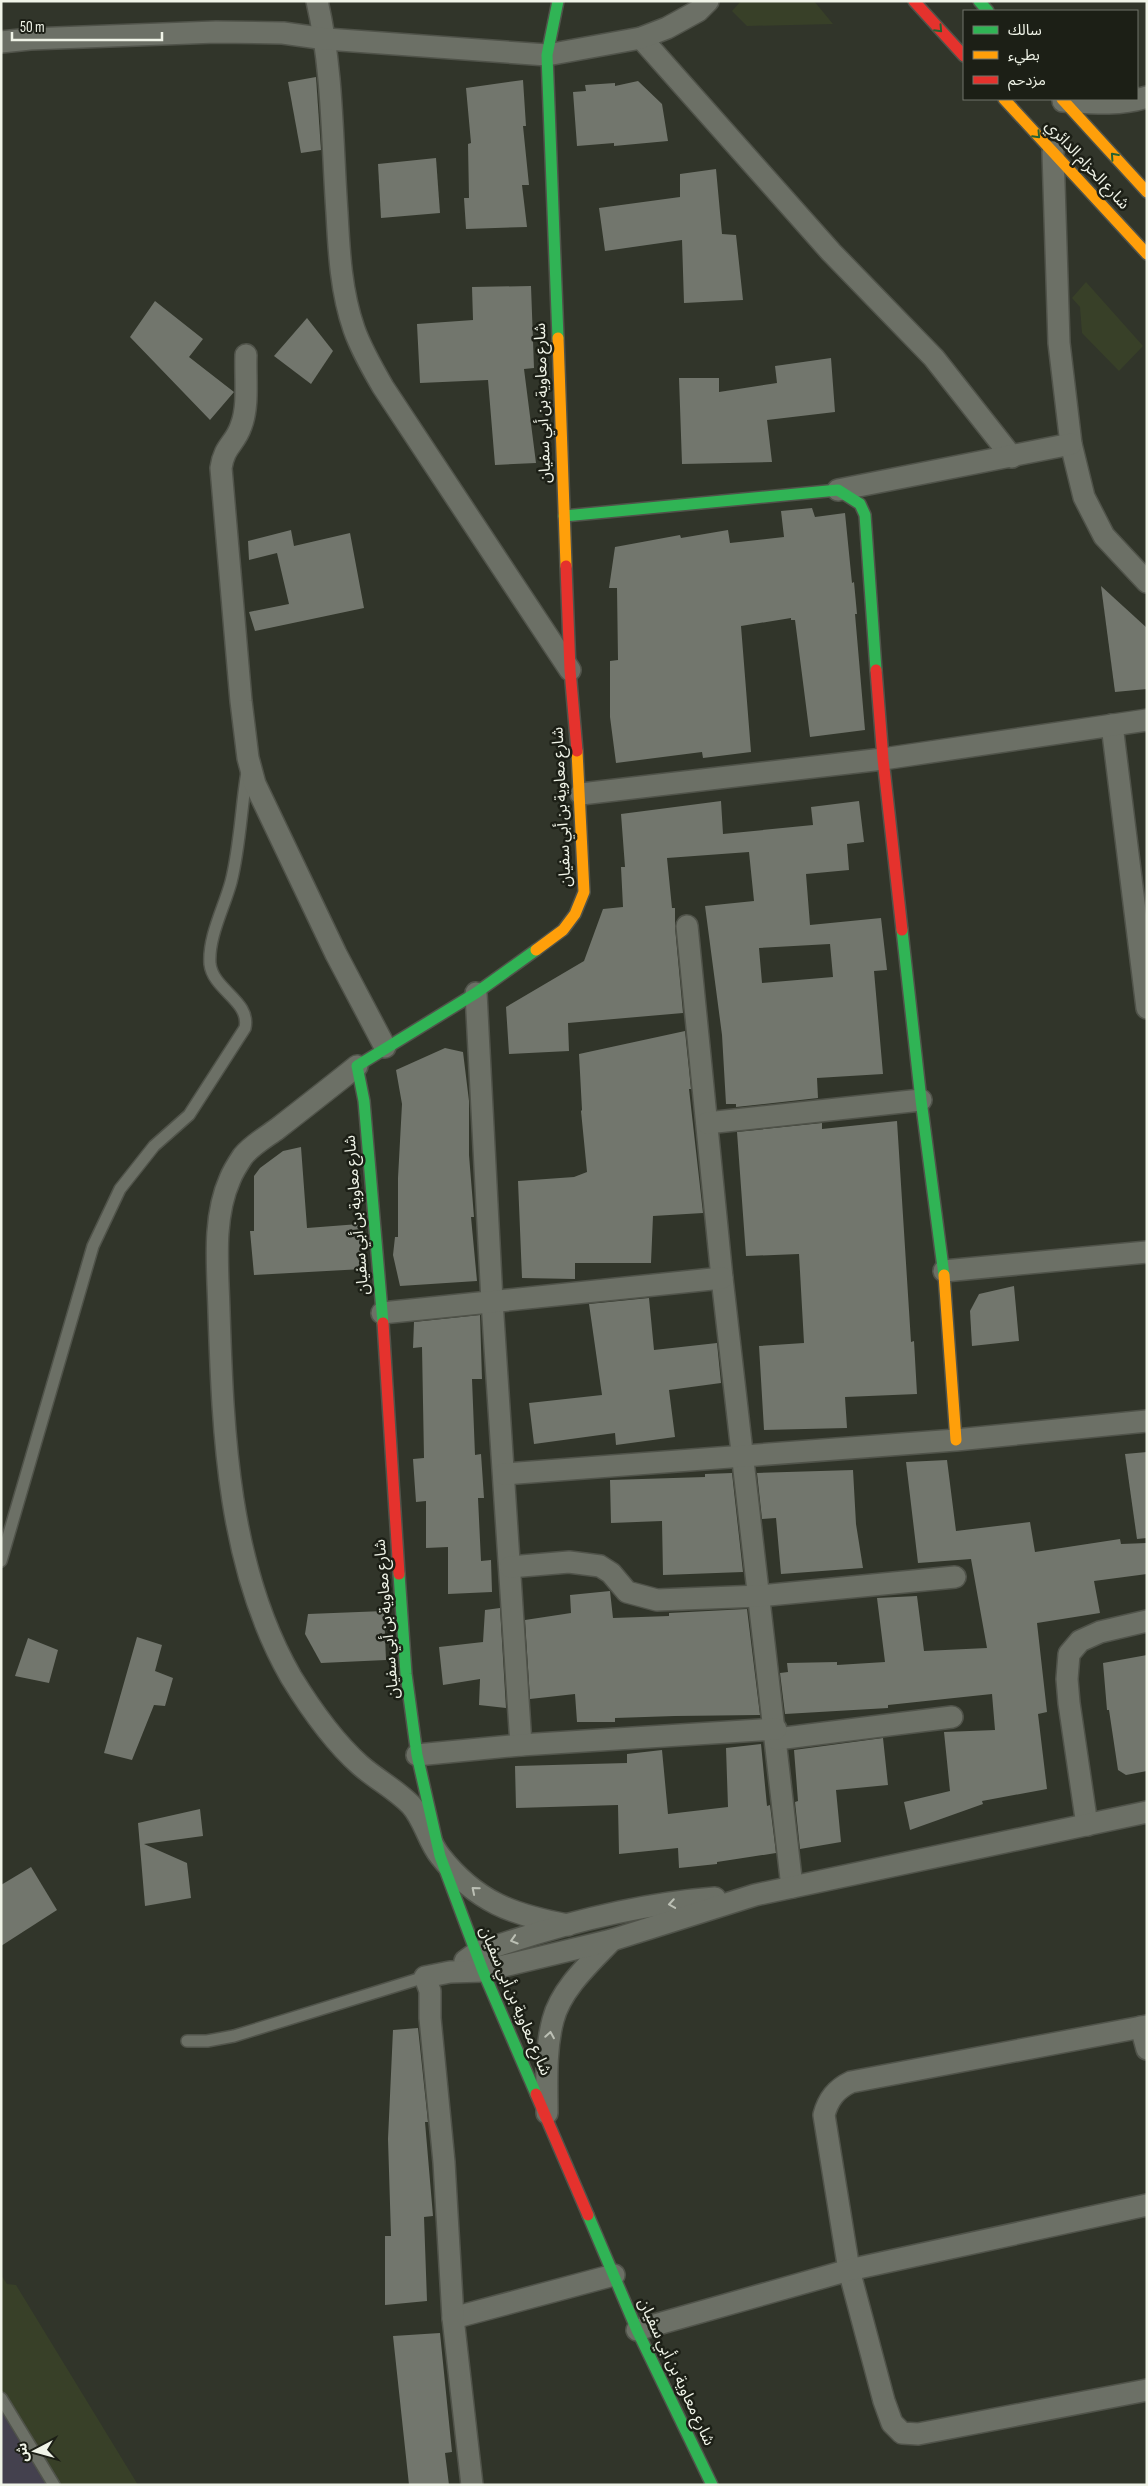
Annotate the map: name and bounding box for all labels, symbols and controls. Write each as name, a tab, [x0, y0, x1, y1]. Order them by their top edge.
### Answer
scale bar	[12, 10, 162, 42]
legend	[963, 10, 1138, 100]
text: 50 m	[20, 18, 45, 37]
text: سالك	[1008, 21, 1042, 40]
one-way arrow	[933, 23, 942, 32]
text: بطيء	[1008, 46, 1040, 66]
text: مزدحم	[1008, 71, 1046, 91]
street label: شارع الحزام الدائري	[1039, 116, 1133, 215]
one-way arrow	[1031, 129, 1040, 138]
one-way arrow	[1111, 153, 1120, 162]
street label: شارع معاوية بن أبي سفيان	[530, 322, 557, 483]
street label: شارع معاوية بن أبي سفيان	[547, 726, 578, 888]
street label: شارع معاوية بن أبي سفيان	[340, 1134, 375, 1296]
street label: شارع معاوية بن أبي سفيان	[370, 1538, 405, 1700]
one-way arrow	[472, 1887, 481, 1896]
one-way arrow	[668, 1898, 677, 1908]
street label: شارع معاوية بن أبي سفيان	[473, 1923, 556, 2079]
one-way arrow	[510, 1934, 519, 1944]
one-way arrow	[545, 2030, 555, 2039]
street label: شارع معاوية بن أبي سفيان	[632, 2295, 719, 2450]
north arrow	[10, 2426, 60, 2476]
text: ش	[13, 2442, 32, 2463]

